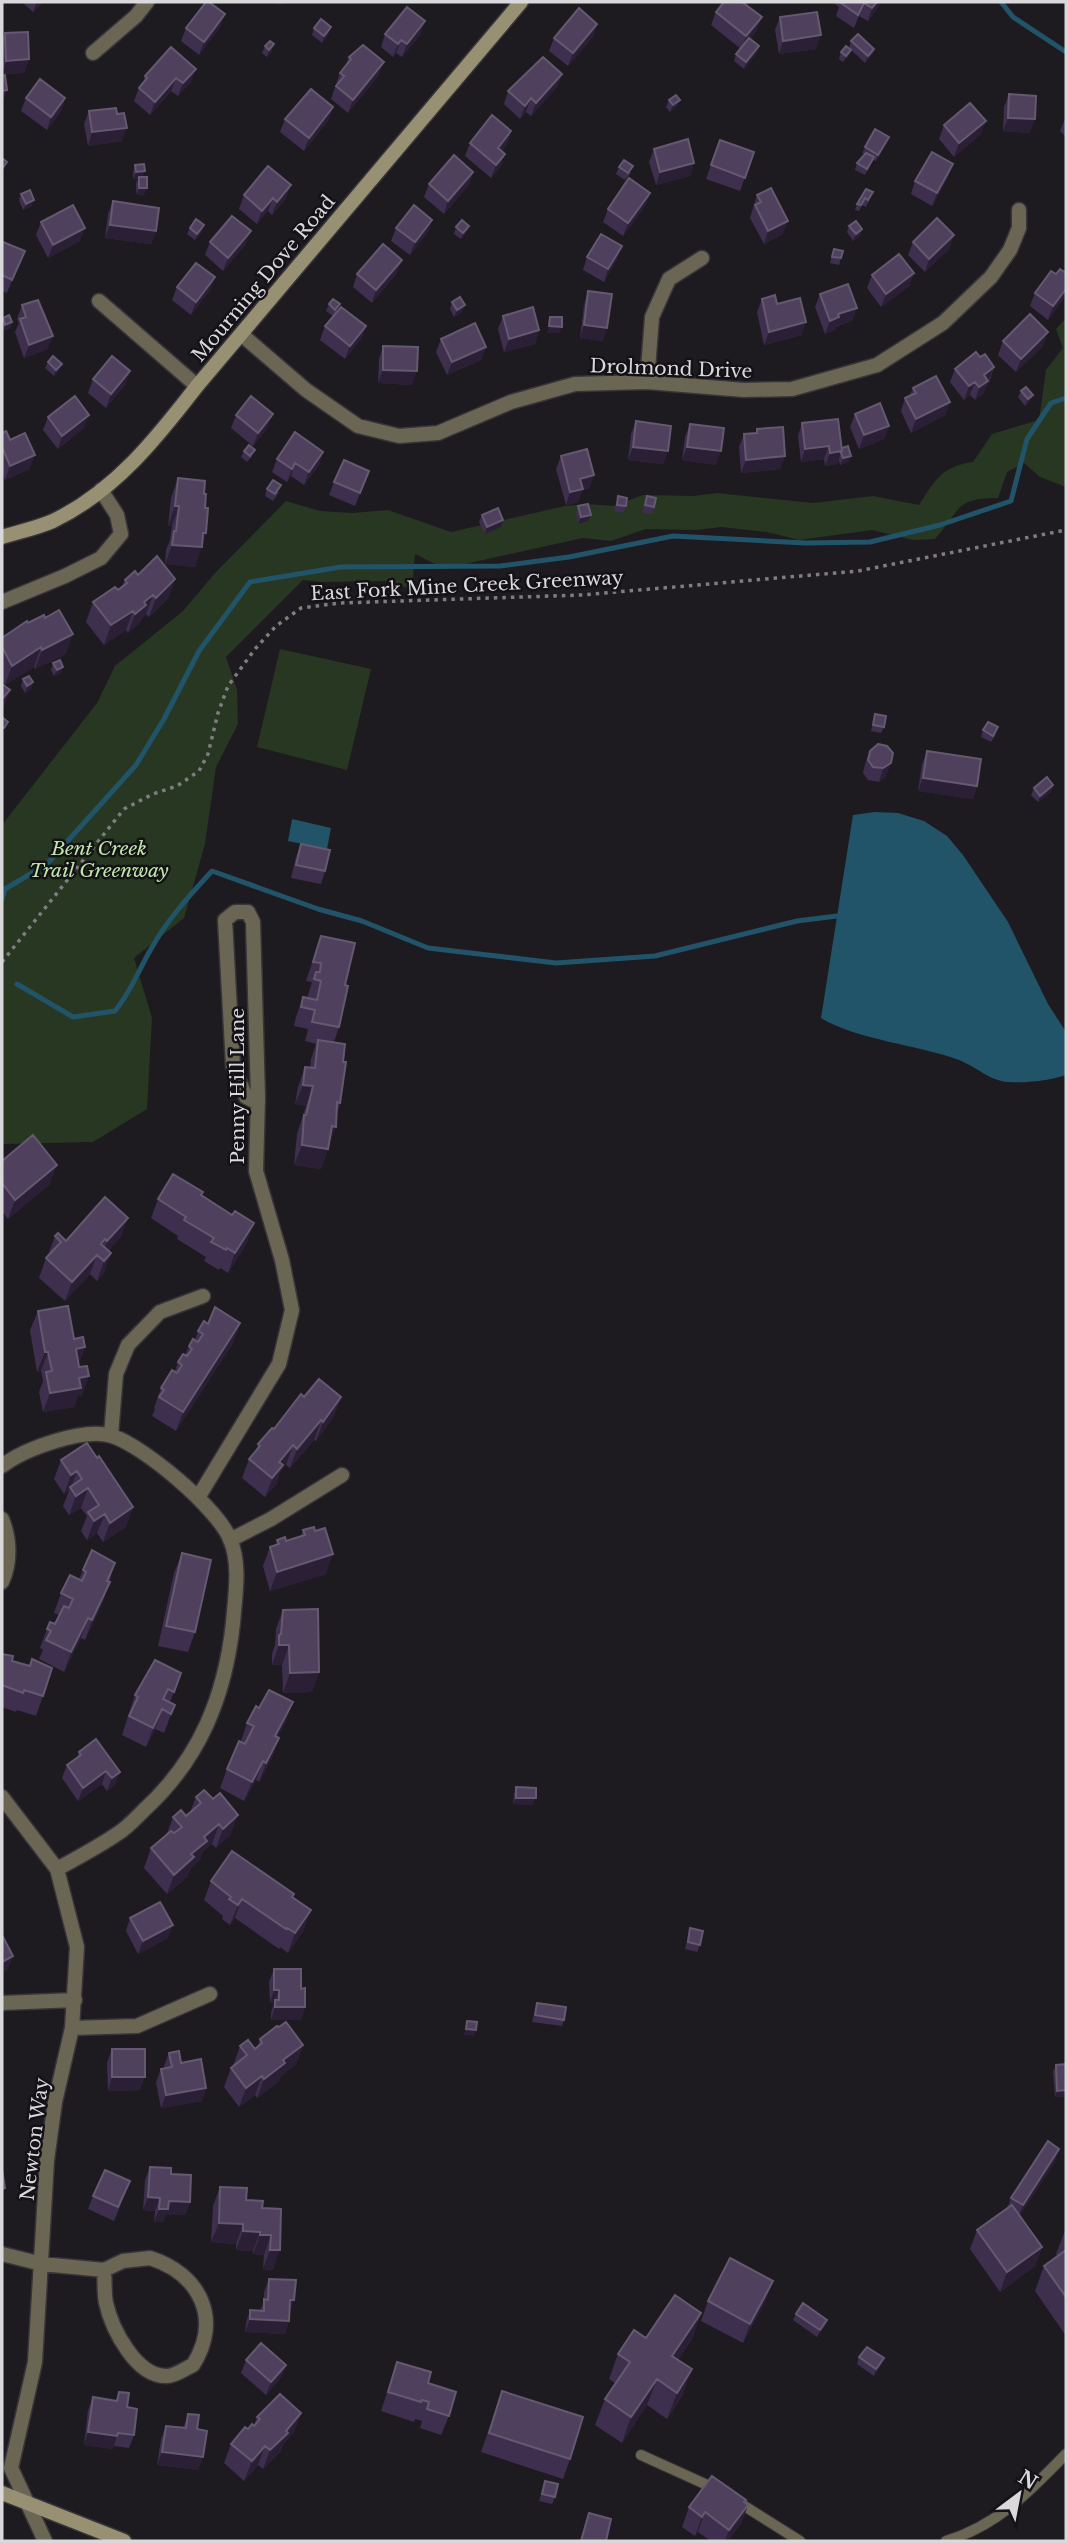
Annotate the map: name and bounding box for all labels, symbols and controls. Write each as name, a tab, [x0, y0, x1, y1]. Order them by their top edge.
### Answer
street label: Mourning Dove Road	[187, 190, 340, 366]
street label: Drolmond Drive	[589, 354, 753, 383]
street label: East Fork Mine Creek Greenway	[310, 566, 624, 605]
park label: Bent Creek Trail Greenway	[29, 837, 169, 882]
street label: Penny Hill Lane	[226, 1008, 249, 1164]
street label: Newton Way	[16, 2076, 53, 2202]
north arrow	[984, 2459, 1054, 2529]
text: N	[1014, 2466, 1042, 2495]

